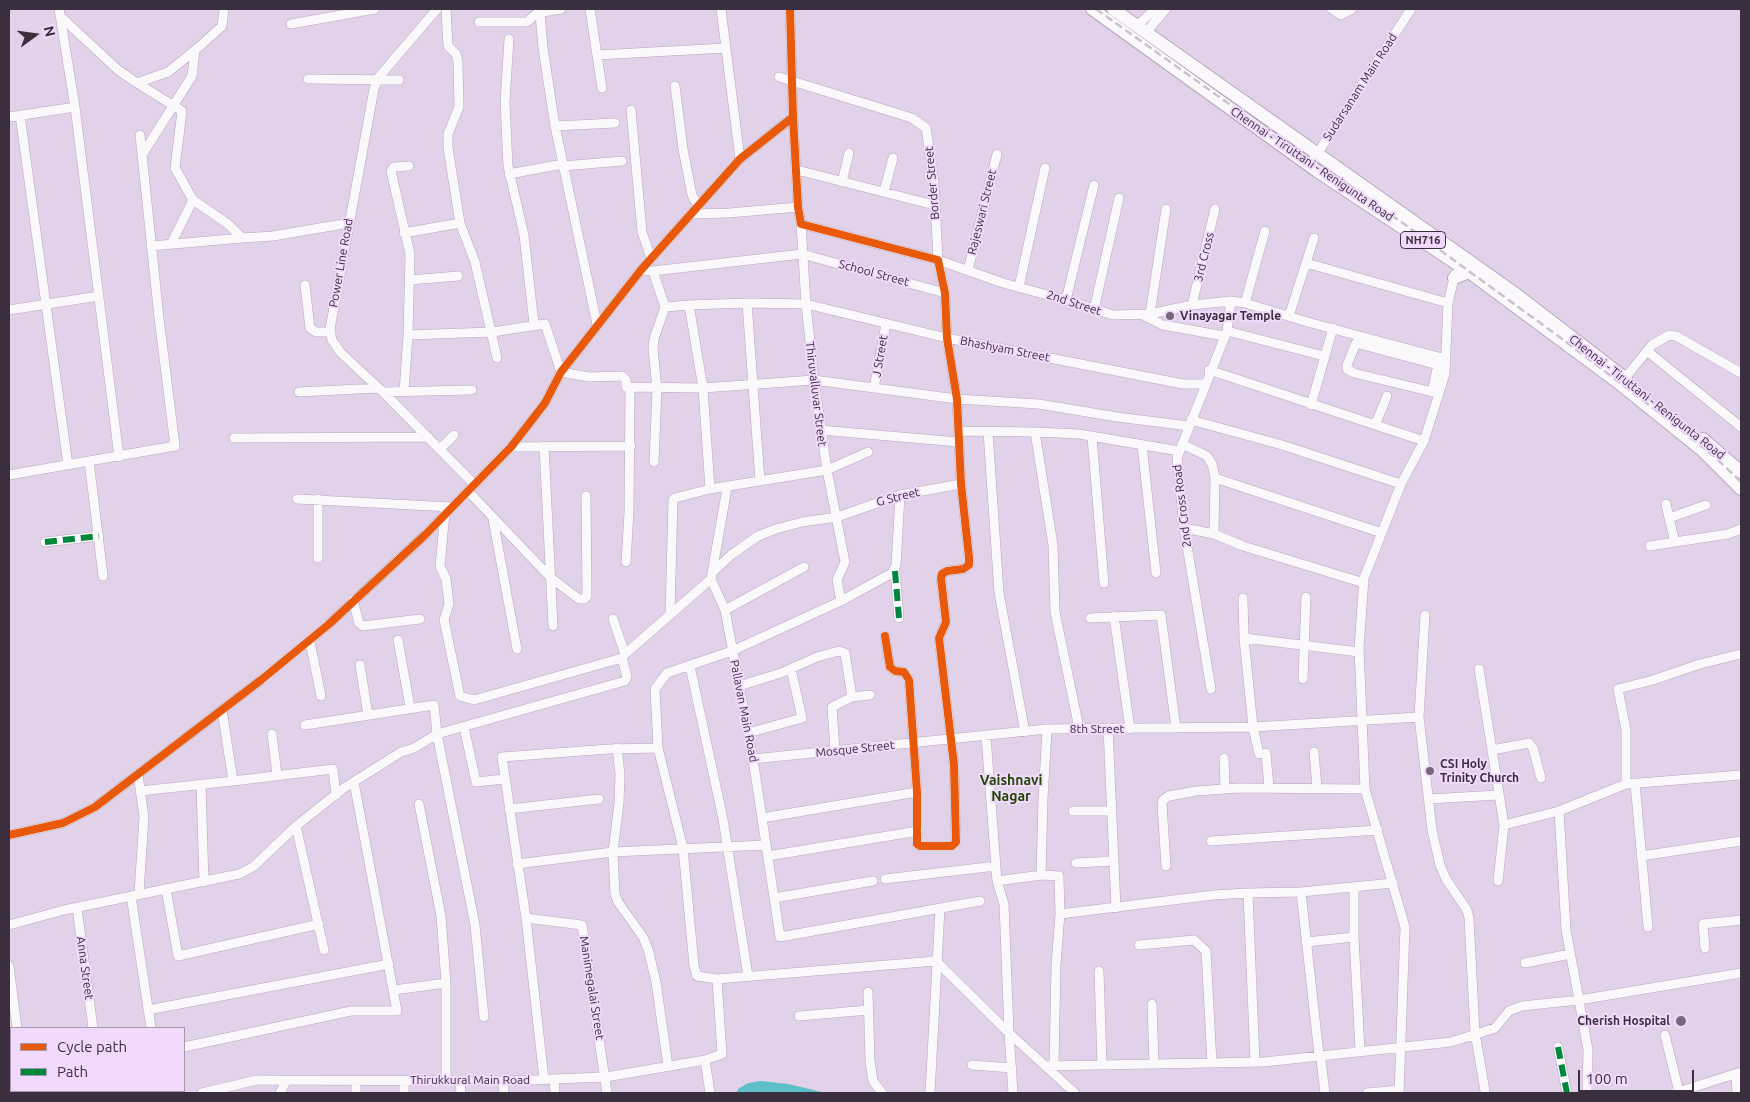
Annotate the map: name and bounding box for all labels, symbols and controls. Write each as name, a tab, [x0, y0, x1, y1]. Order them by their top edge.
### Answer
north arrow	[10, 10, 60, 60]
text: N	[41, 24, 59, 38]
street label: Sudarsanam Main Road	[1320, 31, 1400, 143]
street label: Chennai - Tiruttani - Renigunta Road	[1228, 104, 1396, 224]
street label: Border Street	[922, 146, 942, 220]
street label: Rajeswari Street	[964, 168, 1000, 256]
street label: Power Line Road	[326, 217, 356, 309]
street label: 3rd Cross	[1191, 231, 1217, 283]
road number: NH716	[1400, 232, 1446, 248]
street label: School Street	[837, 257, 911, 289]
street label: 2nd Street	[1045, 287, 1103, 319]
place label: Vinayagar Temple	[1180, 309, 1281, 323]
marker: Vinayagar Temple	[1164, 310, 1176, 322]
street label: Chennai - Tiruttani - Renigunta Road	[1566, 332, 1728, 462]
street label: Bhashyam Street	[959, 333, 1051, 365]
street label: J Street	[869, 334, 891, 378]
street label: Thiruvalluvar Street	[802, 341, 830, 447]
street label: 2nd Cross Road	[1170, 464, 1194, 548]
street label: G Street	[875, 485, 921, 509]
street label: Pallavan Main Road	[727, 659, 761, 763]
street label: 8th Street	[1070, 722, 1124, 736]
street label: Mosque Street	[815, 738, 895, 760]
place label: CSI Holy Trinity Church	[1440, 757, 1519, 785]
marker: CSI Holy Trinity Church	[1424, 765, 1436, 777]
district label: Vaishnavi Nagar	[980, 772, 1042, 804]
street label: Anna Street	[73, 935, 97, 1001]
street label: Manimegalai Street	[577, 935, 607, 1041]
place label: Cherish Hospital	[1577, 1014, 1670, 1028]
marker: Cherish Hospital	[1674, 1014, 1688, 1028]
legend	[10, 1027, 185, 1092]
text: Cycle path	[57, 1038, 127, 1055]
scale bar	[1580, 1060, 1696, 1092]
text: Path	[57, 1063, 88, 1080]
text: 100 m	[1586, 1070, 1628, 1087]
street label: Thirukkural Main Road	[410, 1073, 530, 1087]

